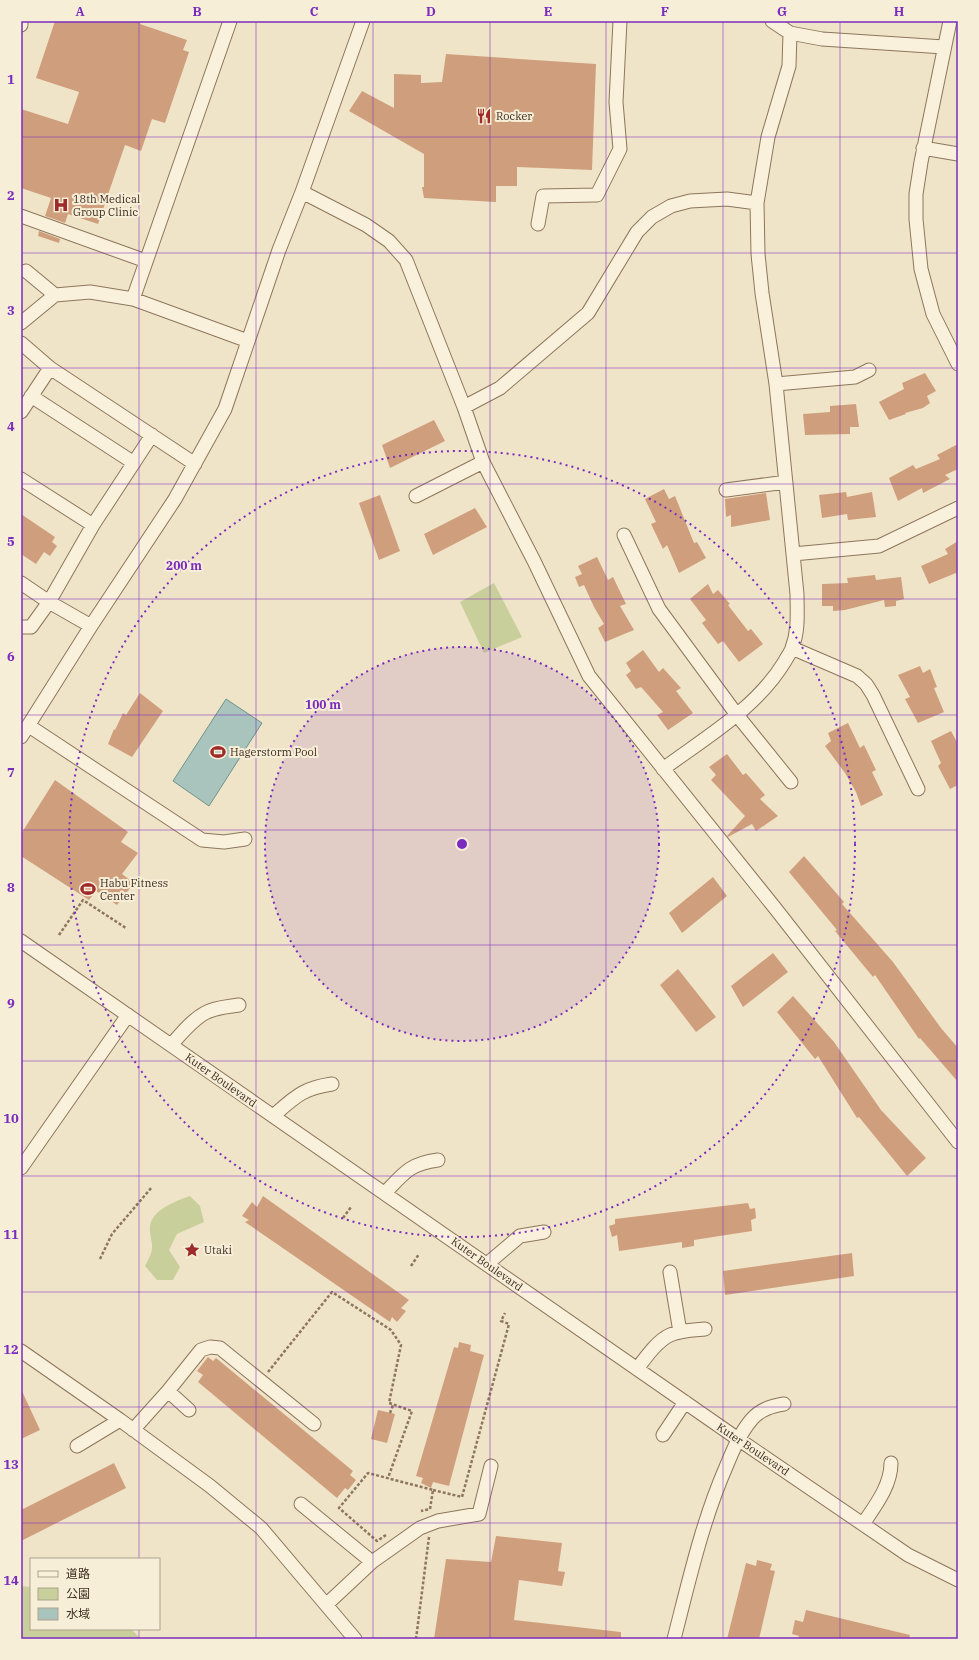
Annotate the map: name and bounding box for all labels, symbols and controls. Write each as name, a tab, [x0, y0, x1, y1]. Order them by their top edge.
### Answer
text: A	[75, 3, 85, 20]
text: B	[192, 3, 202, 20]
text: C	[310, 3, 319, 20]
text: D	[426, 3, 436, 20]
text: E	[544, 3, 552, 20]
text: F	[661, 3, 669, 20]
text: G	[777, 3, 787, 20]
text: H	[894, 3, 905, 20]
text: 1	[7, 71, 15, 88]
restaurant icon: Rocker	[475, 107, 493, 125]
place label: Rocker	[496, 109, 532, 123]
text: 2	[7, 187, 15, 204]
place label: 18th Medical Group Clinic	[73, 192, 140, 219]
hospital icon: 18th Medical Group Clinic	[52, 196, 70, 214]
text: 3	[7, 302, 15, 319]
text: 4	[7, 418, 15, 435]
text: 5	[7, 533, 15, 550]
text: 200 m	[166, 558, 202, 573]
text: 6	[7, 648, 15, 665]
text: 100 m	[305, 697, 341, 712]
sports icon: Hagerstorm Pool	[209, 743, 227, 761]
place label: Hagerstorm Pool	[230, 745, 317, 759]
text: 7	[7, 764, 15, 781]
centre of rings	[455, 837, 469, 851]
place label: Habu Fitness Center	[100, 876, 168, 903]
text: 8	[7, 879, 15, 896]
sports icon: Habu Fitness Center	[79, 880, 97, 898]
text: 9	[7, 995, 15, 1012]
street label: Kuter Boulevard	[182, 1050, 260, 1110]
text: 10	[3, 1110, 19, 1127]
text: 11	[3, 1226, 19, 1243]
street label: Kuter Boulevard	[448, 1234, 526, 1294]
place icon: Utaki	[183, 1241, 201, 1259]
place label: Utaki	[204, 1243, 232, 1257]
text: 12	[3, 1341, 19, 1358]
street label: Kuter Boulevard	[714, 1420, 792, 1479]
text: 13	[3, 1456, 19, 1473]
legend	[30, 1558, 160, 1630]
text: 道路	[66, 1566, 90, 1581]
text: 14	[3, 1572, 19, 1589]
text: 公園	[66, 1586, 90, 1601]
text: 水域	[66, 1606, 90, 1621]

